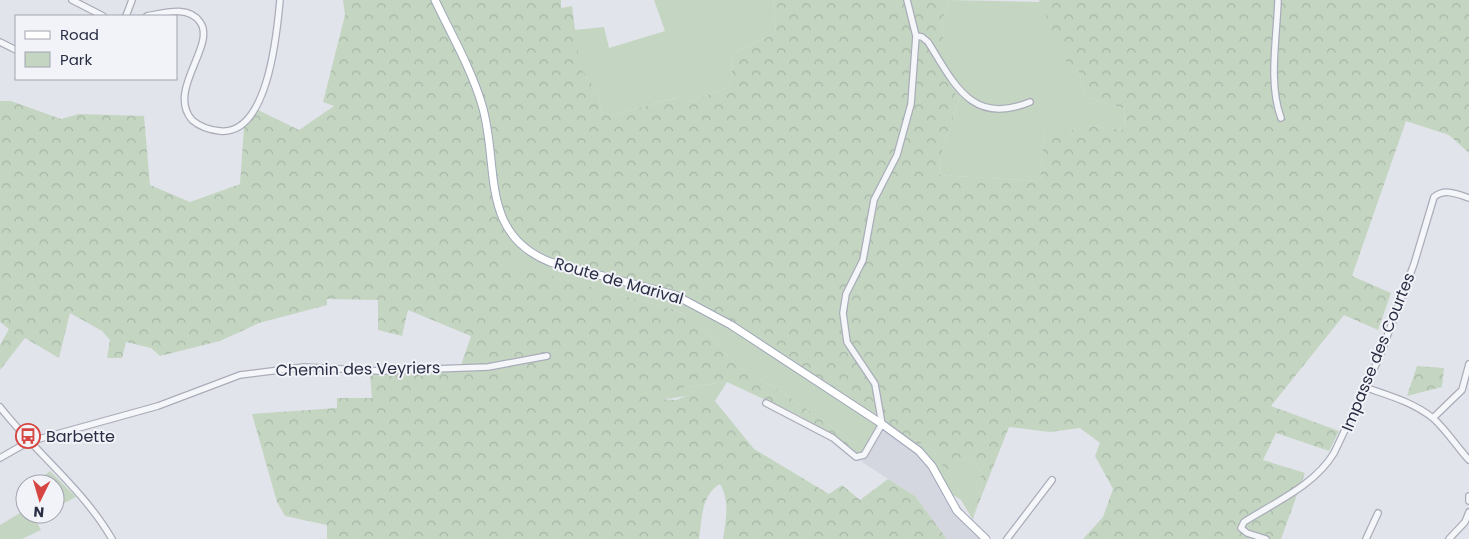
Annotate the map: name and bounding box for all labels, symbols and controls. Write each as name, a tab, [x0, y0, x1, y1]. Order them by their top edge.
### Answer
legend	[15, 15, 178, 80]
text: Road	[60, 24, 99, 45]
text: Park	[60, 49, 92, 70]
street label: Route de Marival	[552, 252, 686, 310]
street label: Impasse des Courtes	[1336, 269, 1420, 435]
street label: Chemin des Veyriers	[275, 356, 441, 382]
bus stop icon: Barbette	[15, 423, 41, 449]
place label: Barbette	[46, 425, 115, 448]
north arrow	[15, 474, 65, 524]
text: N	[33, 502, 45, 522]

